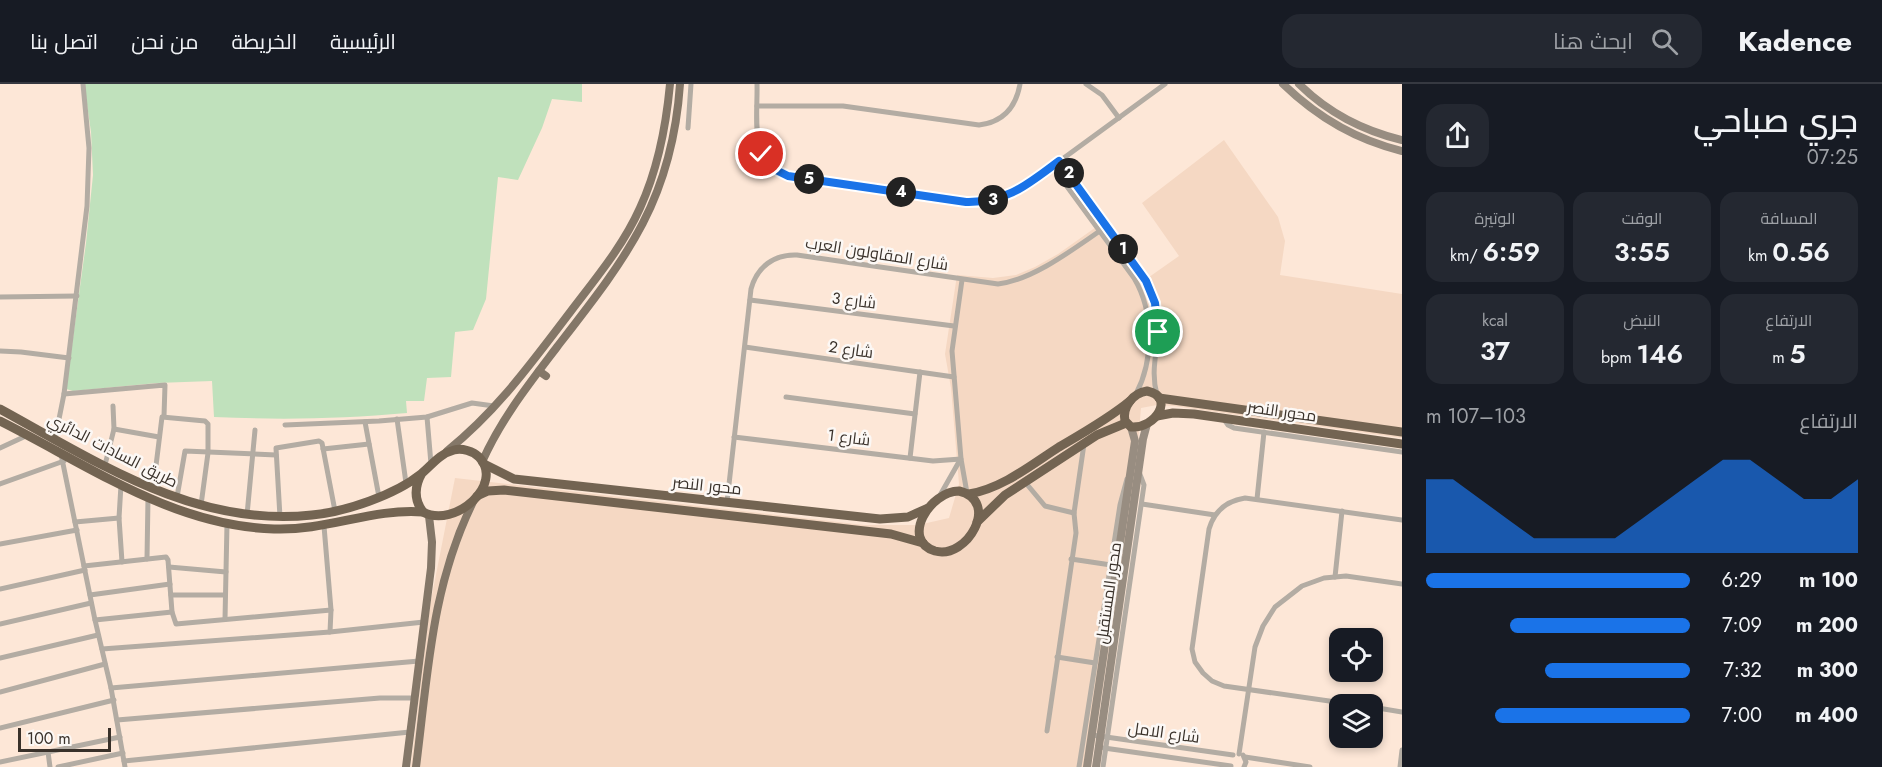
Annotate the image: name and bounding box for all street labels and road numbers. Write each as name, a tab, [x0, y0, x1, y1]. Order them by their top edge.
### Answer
street label: شارع المقاولون العرب	[804, 231, 950, 276]
street label: شارع 3	[830, 286, 877, 315]
street label: شارع 2	[827, 335, 875, 364]
street label: محور النصر	[1245, 395, 1318, 428]
street label: طريق السادات الدائري	[43, 408, 182, 495]
street label: شارع 1	[826, 423, 872, 452]
street label: محور النصر	[670, 470, 743, 501]
street label: محور المستقبل	[1090, 541, 1127, 645]
street label: شارع الامل	[1127, 716, 1201, 749]

